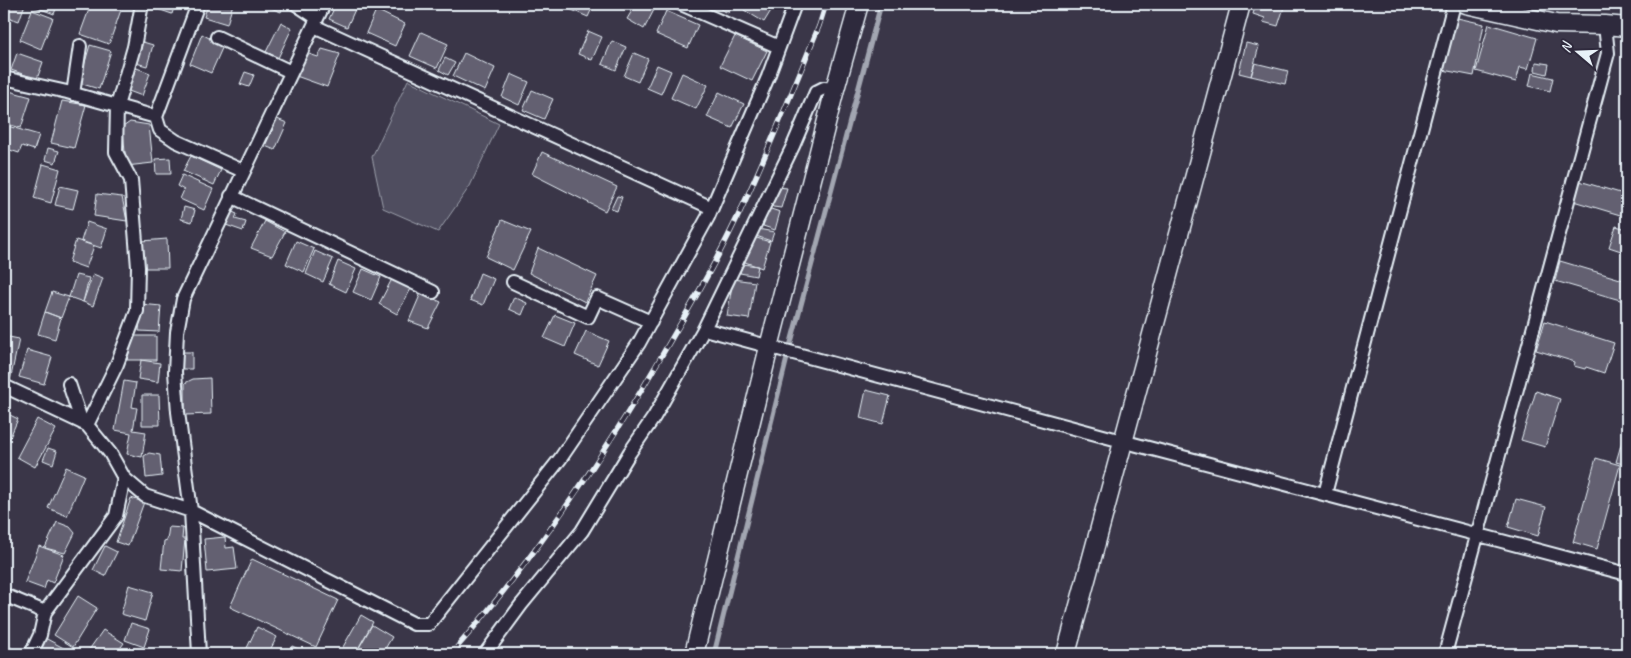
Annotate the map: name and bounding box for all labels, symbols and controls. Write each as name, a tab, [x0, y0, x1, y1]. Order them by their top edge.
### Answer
north arrow	[1554, 28, 1604, 78]
text: N	[1557, 39, 1576, 55]

